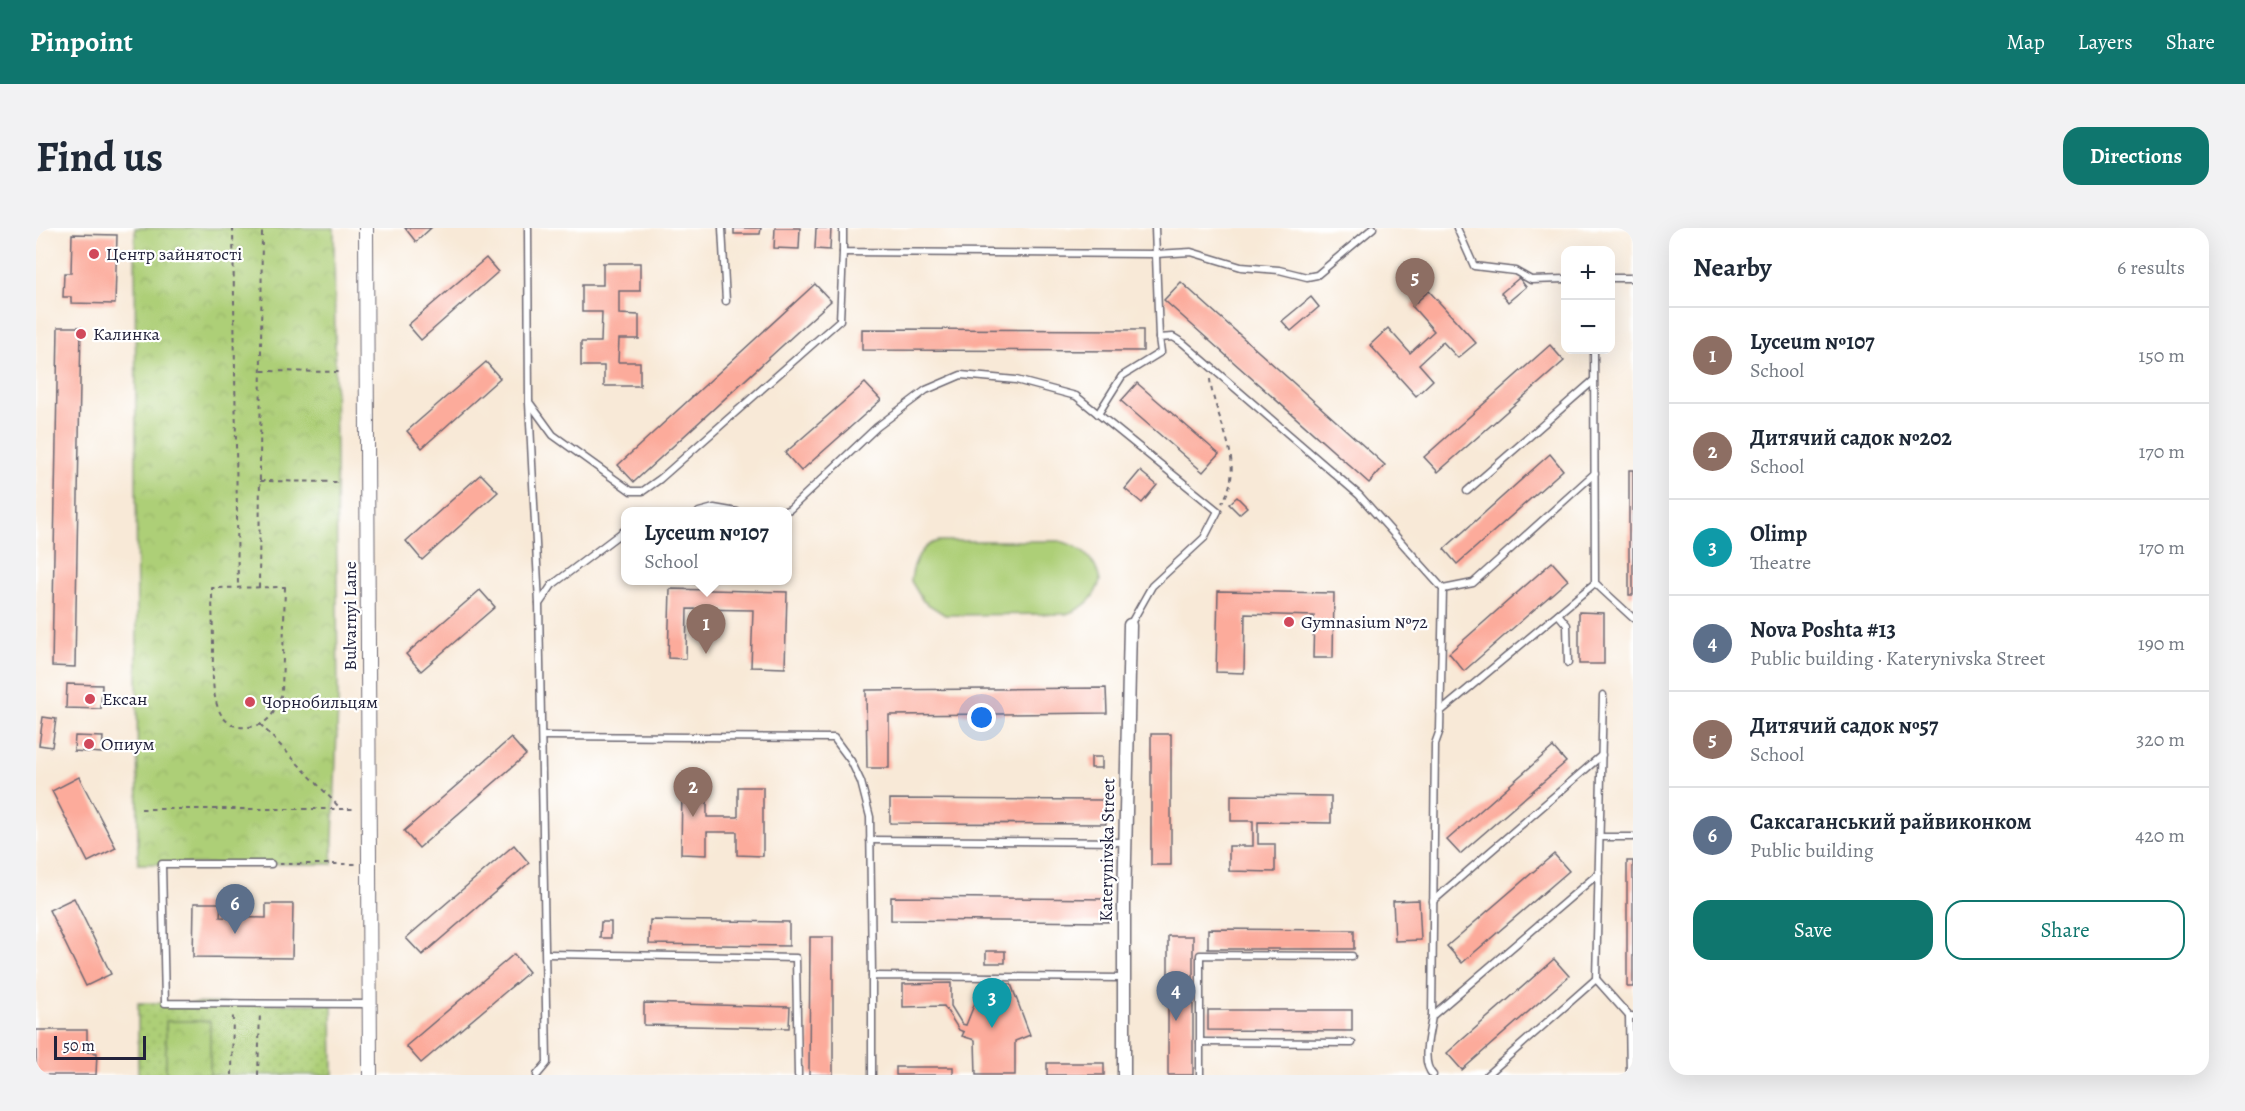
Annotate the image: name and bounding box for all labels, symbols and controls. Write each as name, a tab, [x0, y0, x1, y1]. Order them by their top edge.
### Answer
text: Pinpoint	[30, 23, 133, 61]
text: Map	[2006, 28, 2045, 56]
text: Layers	[2078, 28, 2133, 56]
text: Share	[2166, 28, 2215, 56]
button: Directions	[2063, 127, 2209, 185]
text: Find us	[36, 128, 163, 185]
place label: Центр зайнятості	[106, 242, 242, 266]
map controls	[1561, 246, 1615, 354]
button: +	[1561, 246, 1615, 300]
marker: Центр зайнятості	[87, 247, 101, 261]
text: Nearby	[1693, 250, 1772, 285]
text: 6 results	[2117, 254, 2185, 281]
pin: 5	[1396, 259, 1434, 308]
button: −	[1561, 300, 1615, 354]
place label: Калинка	[93, 322, 161, 346]
marker: Калинка	[74, 327, 88, 341]
text: Lyceum №107	[1750, 327, 1875, 357]
text: 1	[1709, 342, 1716, 369]
text: 150 m	[2138, 342, 2185, 369]
text: School	[1750, 357, 1804, 384]
text: Дитячий садок №202	[1750, 423, 1952, 453]
text: 2	[1708, 438, 1717, 465]
text: 170 m	[2139, 438, 2185, 465]
text: School	[1750, 453, 1804, 480]
popup	[621, 507, 792, 585]
text: Lyceum №107	[644, 518, 769, 548]
text: Olimp	[1750, 519, 1807, 549]
text: 3	[1708, 534, 1717, 561]
text: 170 m	[2139, 534, 2185, 561]
text: School	[644, 548, 698, 575]
text: Theatre	[1750, 549, 1811, 576]
street label: Bulvarnyi Lane	[338, 561, 362, 671]
pin: 1	[686, 604, 726, 654]
place label: Gymnasium №72	[1301, 610, 1428, 634]
marker: Gymnasium №72	[1282, 615, 1296, 629]
text: Nova Poshta #13	[1750, 615, 1896, 645]
text: 4	[1708, 630, 1717, 657]
text: 190 m	[2138, 630, 2185, 657]
text: Public building · Katerynivska Street	[1750, 645, 2045, 672]
place label: Ексан	[102, 687, 147, 711]
place label: Чорнобильцям	[262, 690, 378, 714]
marker: Ексан	[83, 692, 97, 706]
marker: Чорнобильцям	[243, 695, 257, 709]
your location	[967, 703, 996, 732]
text: Дитячий садок №57	[1750, 711, 1938, 741]
text: 5	[1708, 726, 1717, 753]
text: 320 m	[2136, 726, 2185, 753]
place label: Опиум	[101, 732, 154, 756]
marker: Опиум	[82, 737, 96, 751]
text: School	[1750, 741, 1804, 768]
pin: 2	[674, 768, 712, 817]
street label: Katerynivska Street	[1094, 778, 1120, 922]
text: Саксаганський райвиконком	[1750, 807, 2032, 837]
text: 6	[1708, 822, 1717, 849]
text: 420 m	[2135, 822, 2185, 849]
text: Public building	[1750, 837, 1874, 864]
pin: 6	[216, 884, 254, 934]
button: Save	[1693, 900, 1933, 960]
button: Share	[1945, 900, 2185, 960]
pin: 4	[1156, 972, 1196, 1021]
pin: 3	[972, 978, 1012, 1028]
scale bar	[54, 1033, 146, 1060]
text: 50 m	[63, 1035, 95, 1057]

